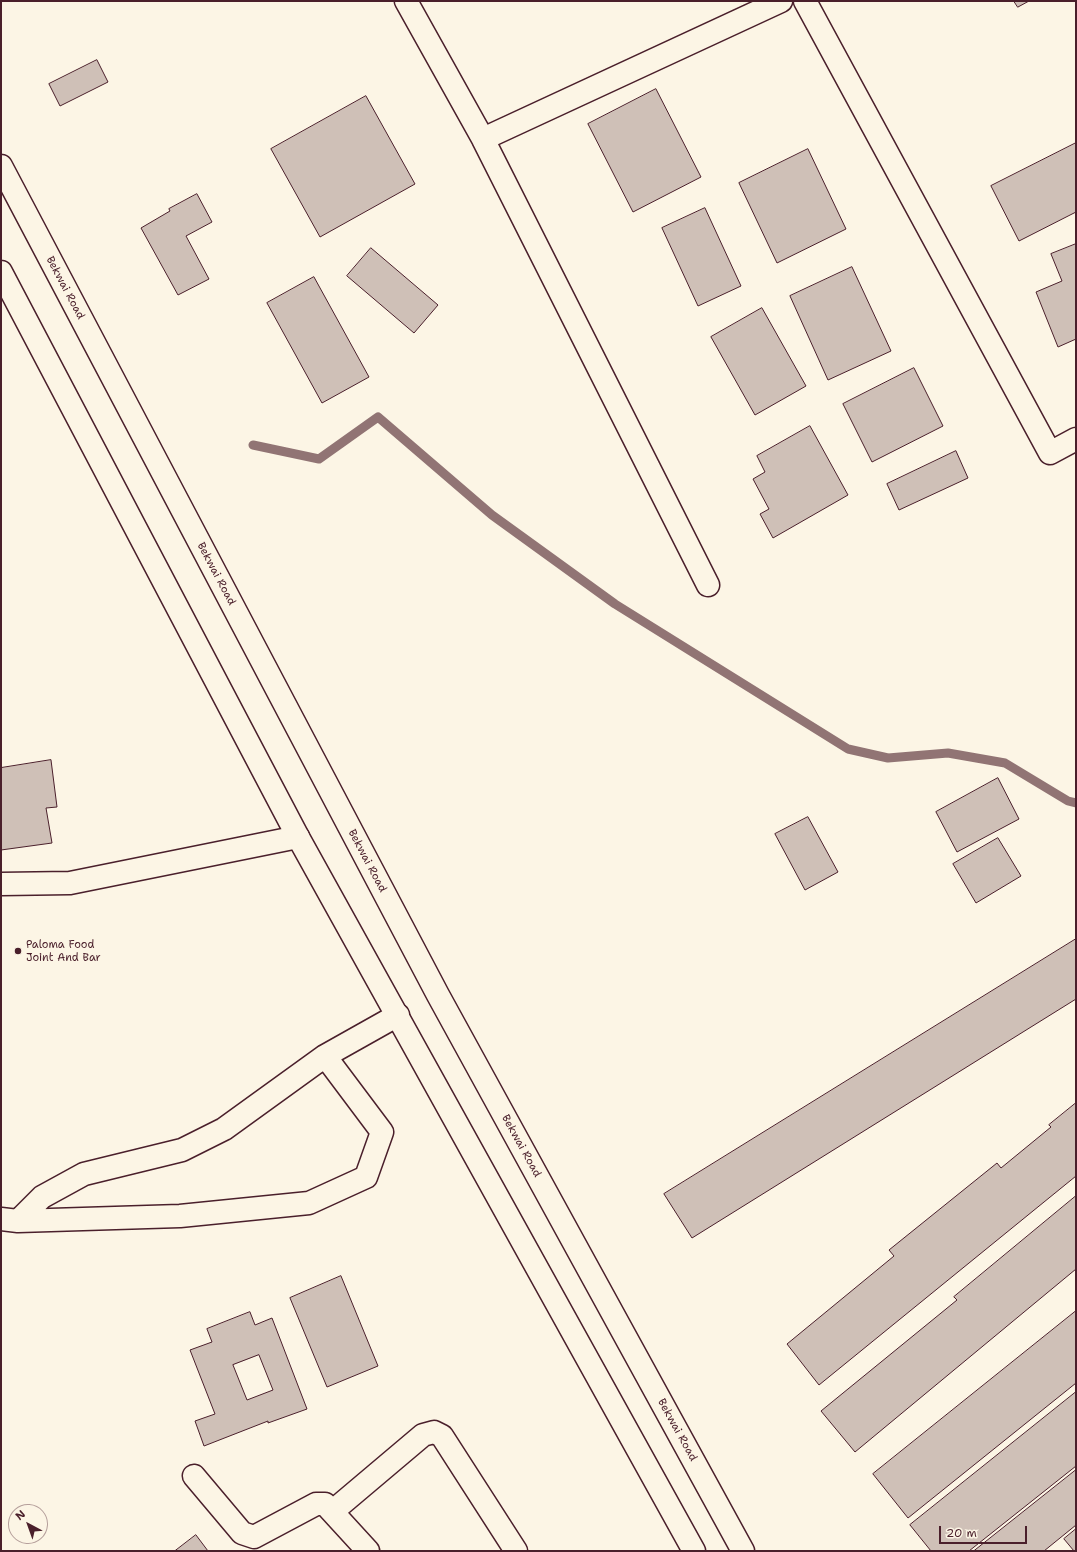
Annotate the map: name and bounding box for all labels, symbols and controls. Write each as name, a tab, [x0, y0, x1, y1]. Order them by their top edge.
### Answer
street label: Bekwai Road	[43, 254, 87, 322]
street label: Bekwai Road	[194, 540, 238, 608]
street label: Bekwai Road	[345, 827, 389, 895]
place label: Paloma Food Joint And Bar	[26, 938, 101, 964]
marker: Paloma Food Joint And Bar	[13, 946, 23, 956]
street label: Bekwai Road	[498, 1112, 544, 1180]
street label: Bekwai Road	[654, 1396, 700, 1464]
north arrow	[8, 1504, 48, 1544]
text: N	[12, 1507, 29, 1524]
scale bar	[941, 1518, 1029, 1544]
text: 20 m	[946, 1525, 977, 1541]

